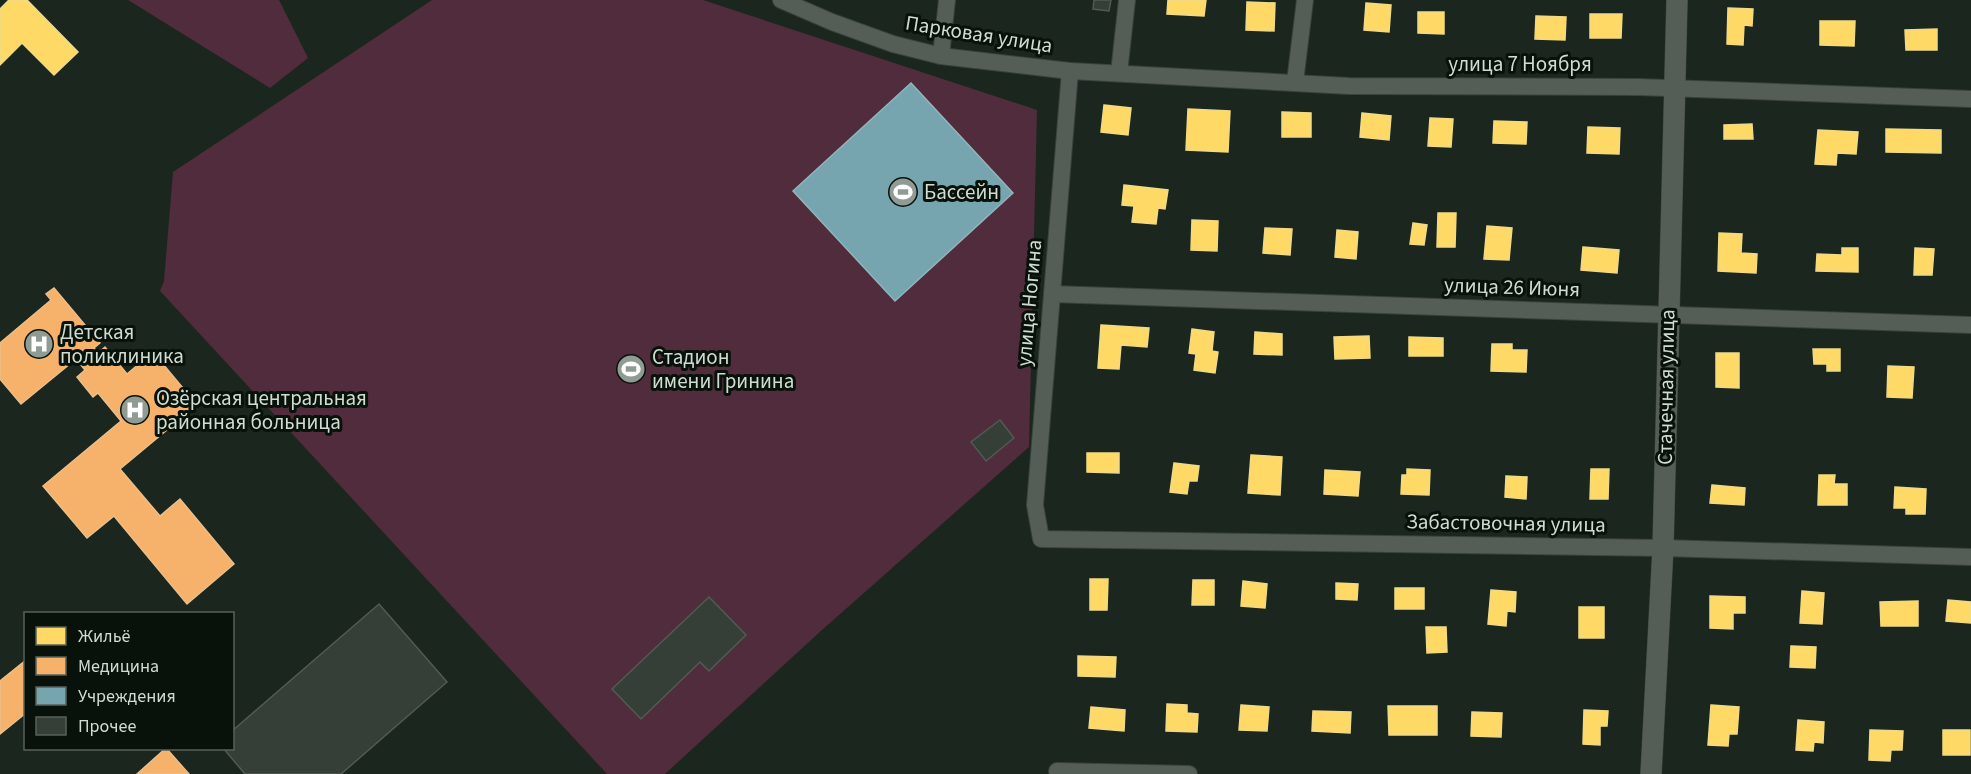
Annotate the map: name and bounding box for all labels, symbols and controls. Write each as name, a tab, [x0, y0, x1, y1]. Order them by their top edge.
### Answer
street label: Парковая улица	[903, 8, 1055, 60]
street label: улица 7 Ноября	[1448, 49, 1592, 79]
sports icon: Бассейн	[887, 176, 919, 208]
place label: Бассейн	[924, 177, 999, 207]
street label: улица Ногина	[1009, 238, 1049, 368]
street label: улица 26 Июня	[1443, 270, 1581, 304]
street label: Стачечная улица	[1650, 309, 1682, 465]
place label: Детская поликлиника	[60, 317, 184, 371]
hospital icon: Детская поликлиника	[23, 328, 55, 360]
place label: Стадион имени Гринина	[652, 342, 794, 396]
sports icon: Стадион имени Гринина	[615, 353, 647, 385]
place label: Озёрская центральная районная больница	[156, 383, 367, 437]
hospital icon: Озёрская центральная районная больница	[119, 394, 151, 426]
street label: Забастовочная улица	[1406, 506, 1606, 540]
legend	[24, 612, 234, 750]
text: Жильё	[78, 624, 131, 649]
text: Медицина	[78, 654, 159, 679]
text: Учреждения	[78, 684, 176, 709]
text: Прочее	[78, 714, 136, 739]

